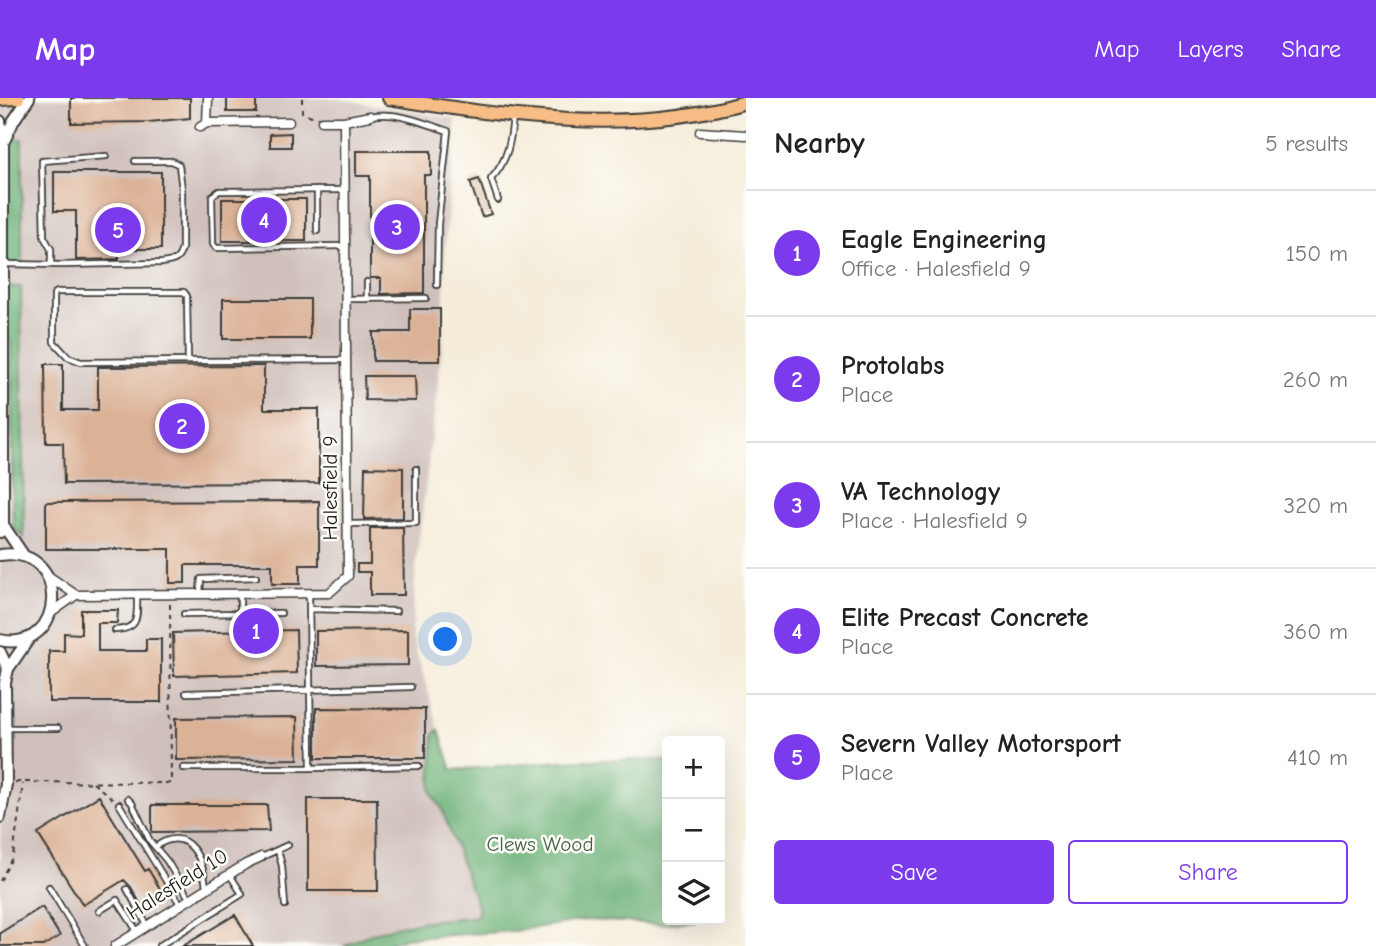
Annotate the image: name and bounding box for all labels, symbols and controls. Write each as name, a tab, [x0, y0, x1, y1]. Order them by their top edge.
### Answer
text: Map	[35, 30, 96, 68]
text: Map	[1094, 35, 1140, 63]
text: Layers	[1178, 35, 1243, 63]
text: Share	[1281, 35, 1341, 63]
text: Nearby	[774, 126, 865, 161]
text: 5 results	[1265, 130, 1348, 157]
pin: 4	[241, 194, 287, 246]
pin: 3	[374, 201, 420, 253]
pin: 5	[95, 204, 141, 256]
text: Eagle Engineering	[841, 225, 1047, 255]
text: 1	[792, 240, 802, 267]
text: 150 m	[1286, 240, 1348, 267]
text: Office · Halesfield 9	[841, 255, 1031, 282]
text: Protolabs	[841, 351, 944, 381]
text: 2	[791, 366, 803, 393]
text: 260 m	[1283, 366, 1348, 393]
text: Place	[841, 381, 893, 408]
pin: 2	[159, 400, 205, 452]
street label: Halesfield 9	[318, 435, 342, 541]
text: VA Technology	[841, 477, 1000, 507]
text: 3	[791, 492, 803, 519]
text: 320 m	[1284, 492, 1348, 519]
text: Place · Halesfield 9	[841, 507, 1028, 534]
text: Elite Precast Concrete	[841, 603, 1088, 633]
pin: 1	[233, 605, 279, 657]
text: 4	[792, 618, 802, 645]
text: 360 m	[1283, 618, 1348, 645]
your location	[428, 622, 462, 656]
text: Place	[841, 633, 893, 660]
text: Severn Valley Motorsport	[841, 729, 1121, 759]
map controls	[662, 736, 725, 925]
button: +	[662, 736, 725, 799]
text: 5	[791, 744, 803, 771]
text: 410 m	[1287, 744, 1348, 771]
text: Place	[841, 759, 893, 786]
button: −	[662, 799, 725, 862]
park label: Clews Wood	[486, 832, 594, 856]
button: Save	[774, 840, 1054, 904]
button: Share	[1068, 840, 1348, 904]
street label: Halesfield 10	[122, 843, 232, 925]
button: layers	[662, 862, 725, 925]

